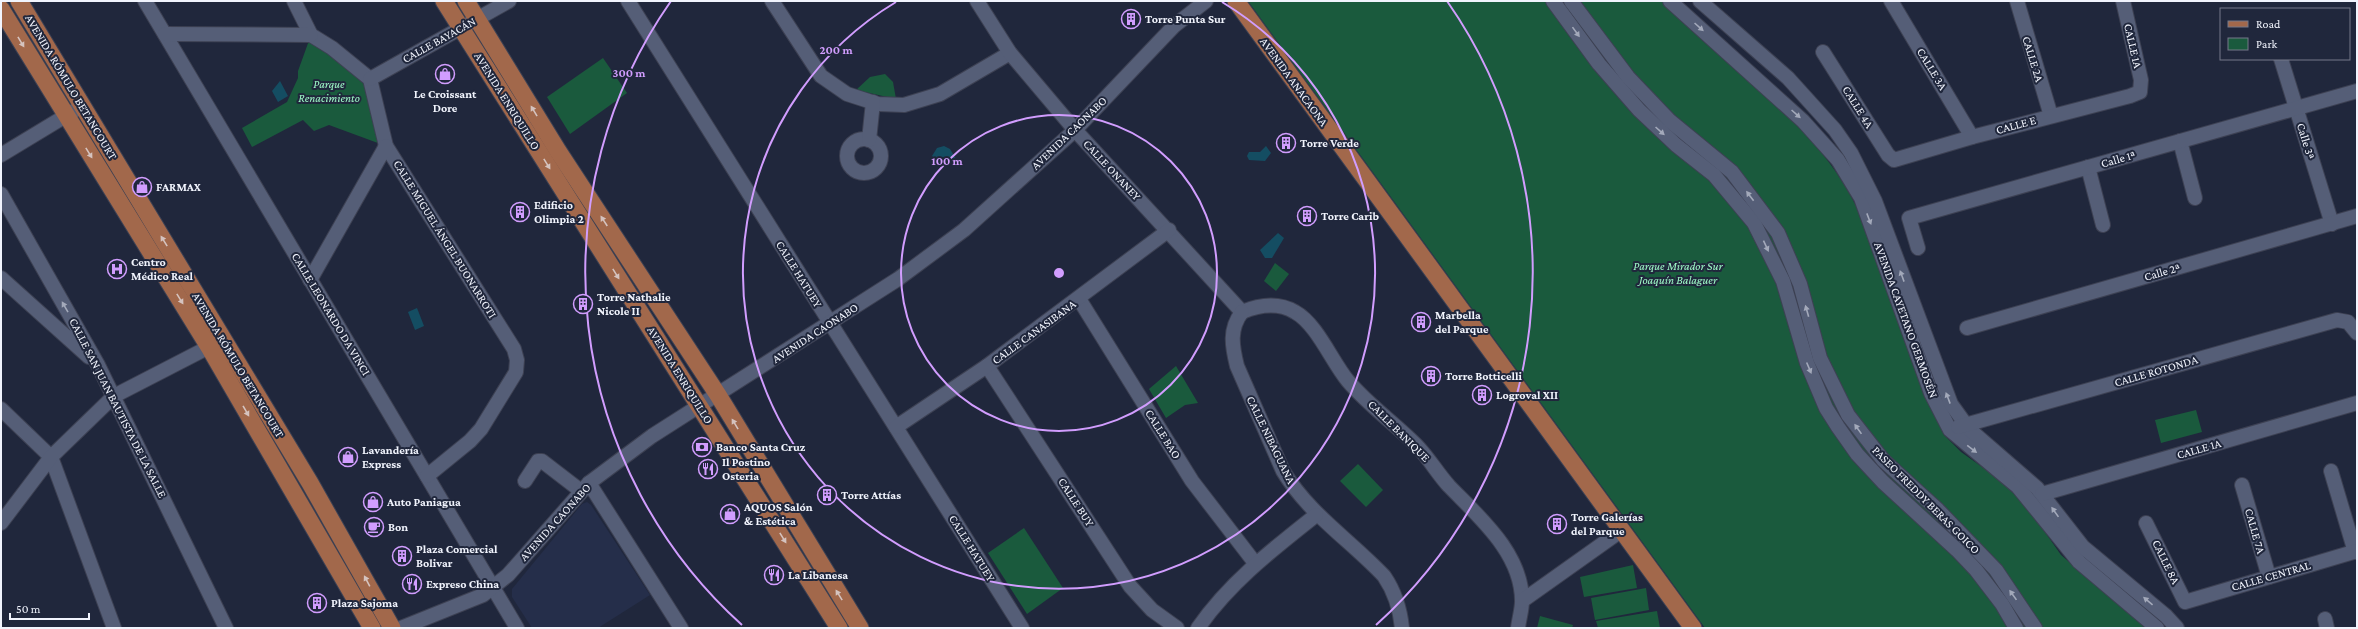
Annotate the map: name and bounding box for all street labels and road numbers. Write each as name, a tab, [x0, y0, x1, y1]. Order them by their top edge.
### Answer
street label: AVENIDA RÓMULO BETANCOURT	[22, 12, 120, 162]
street label: CALLE BAYACÁN	[400, 14, 478, 66]
street label: CALLE 1A	[2121, 22, 2145, 70]
street label: CALLE 2A	[2019, 34, 2047, 84]
street label: AVENIDA ANACAONA	[1257, 35, 1331, 129]
street label: CALLE 3A	[1914, 45, 1950, 93]
street label: AVENIDA ENRIQUILLO	[471, 50, 543, 152]
street label: CALLE 4A	[1839, 83, 1877, 131]
street label: AVENIDA CAONABO	[1028, 93, 1110, 173]
street label: CALLE E	[1994, 113, 2038, 137]
street label: Calle 3ª	[2294, 121, 2318, 161]
street label: CALLE ONANEY	[1080, 137, 1144, 204]
street label: Calle 1ª	[2099, 147, 2137, 171]
street label: CALLE MIGUEL ÁNGEL BUONARROTI	[390, 157, 500, 321]
street label: CALLE HATUEY	[773, 238, 825, 310]
street label: AVENIDA CAYETANO GERMOSÉN	[1871, 240, 1941, 400]
street label: CALLE LEONARDO DA VINCI	[289, 250, 373, 378]
street label: Calle 2ª	[2142, 260, 2182, 284]
street label: AVENIDA RÓMULO BETANCOURT	[189, 290, 287, 440]
street label: CALLE CANASIBANA	[989, 297, 1079, 367]
street label: AVENIDA CAONABO	[769, 300, 861, 366]
street label: CALLE SAN JUAN BAUTISTA DE LA SALLE	[66, 316, 170, 501]
street label: AVENIDA ENRIQUILLO	[644, 324, 716, 426]
street label: CALLE ROTONDA	[2113, 352, 2199, 390]
street label: CALLE NIBAGUANA	[1244, 394, 1298, 486]
street label: CALLE BANIQUE	[1365, 397, 1433, 465]
street label: CALLE BAO	[1142, 407, 1184, 461]
street label: CALLE 1A	[2175, 436, 2223, 462]
street label: PASEO FREDDY BERAS GOICO	[1869, 443, 1983, 557]
street label: CALLE BUY	[1055, 475, 1097, 529]
street label: AVENIDA CAONABO	[516, 480, 594, 564]
street label: CALLE 7A	[2242, 507, 2268, 555]
street label: CALLE HATUEY	[946, 512, 998, 584]
street label: CALLE 8A	[2149, 537, 2183, 587]
street label: CALLE CENTRAL	[2230, 558, 2312, 594]

